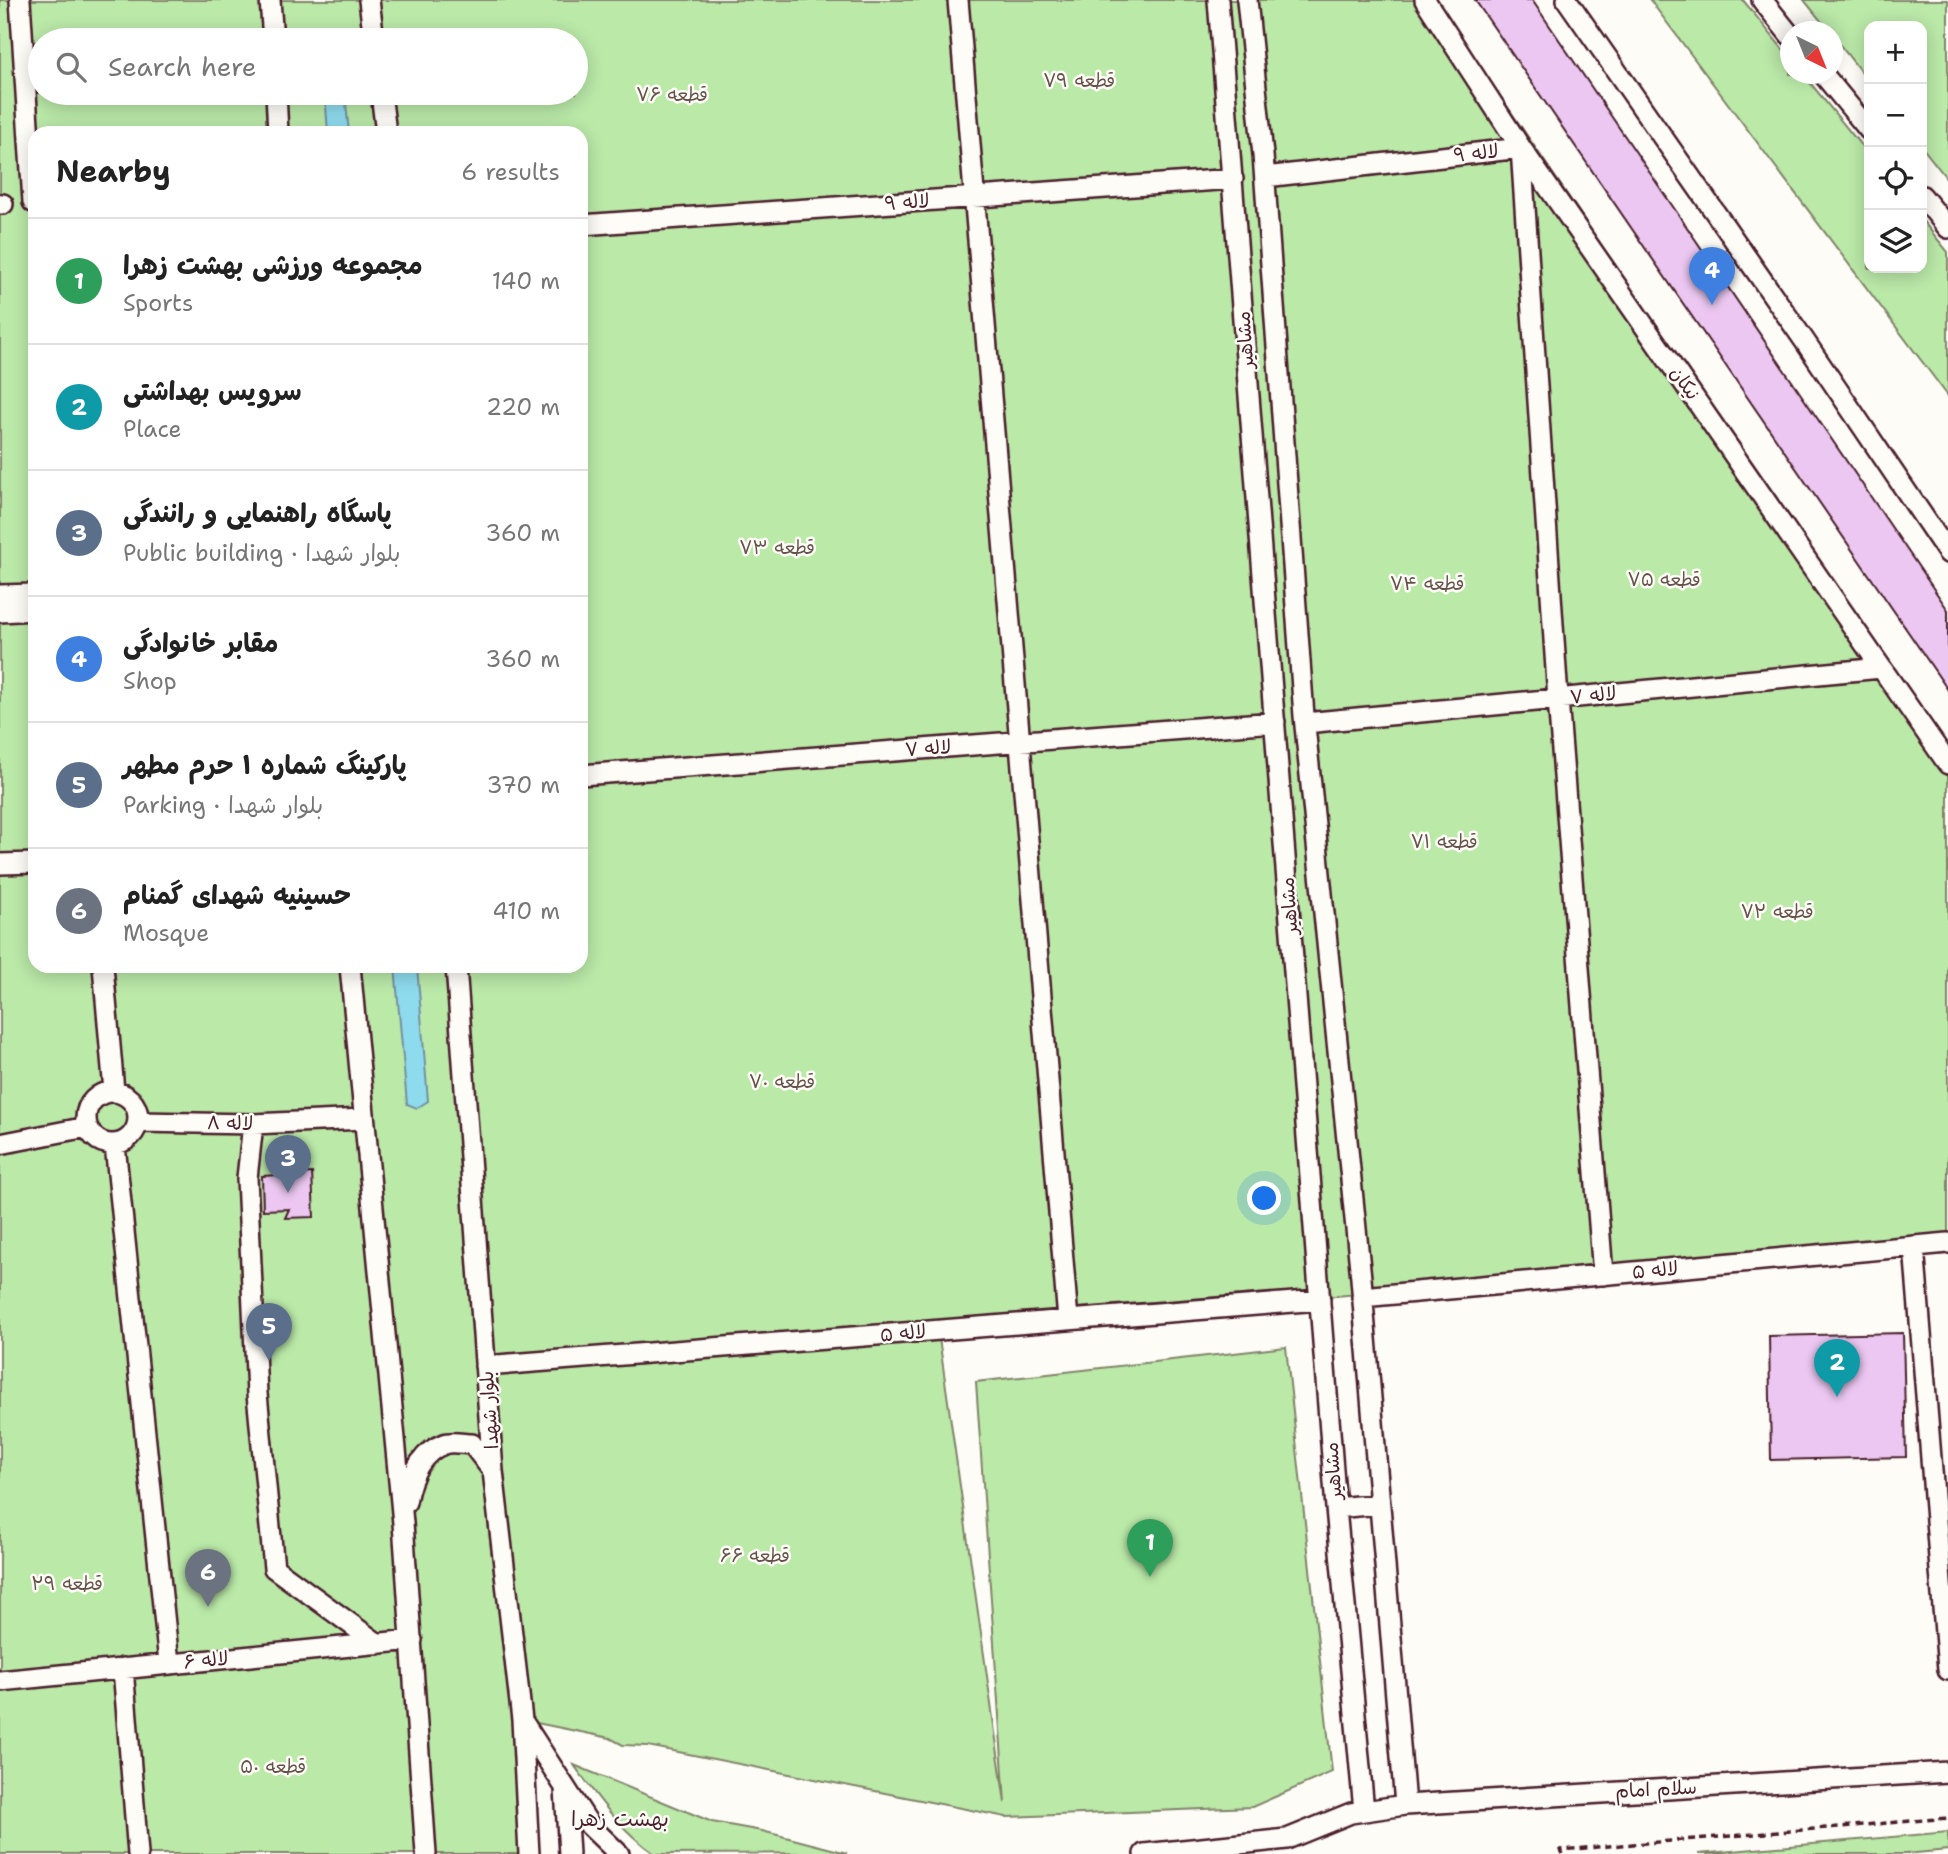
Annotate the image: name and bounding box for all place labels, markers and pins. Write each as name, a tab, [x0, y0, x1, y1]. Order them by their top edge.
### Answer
pin: 4	[1689, 247, 1735, 305]
pin: 3	[265, 1135, 311, 1193]
pin: 5	[246, 1303, 292, 1361]
pin: 2	[1814, 1339, 1860, 1397]
pin: 1	[1127, 1519, 1173, 1577]
pin: 6	[185, 1549, 231, 1607]

